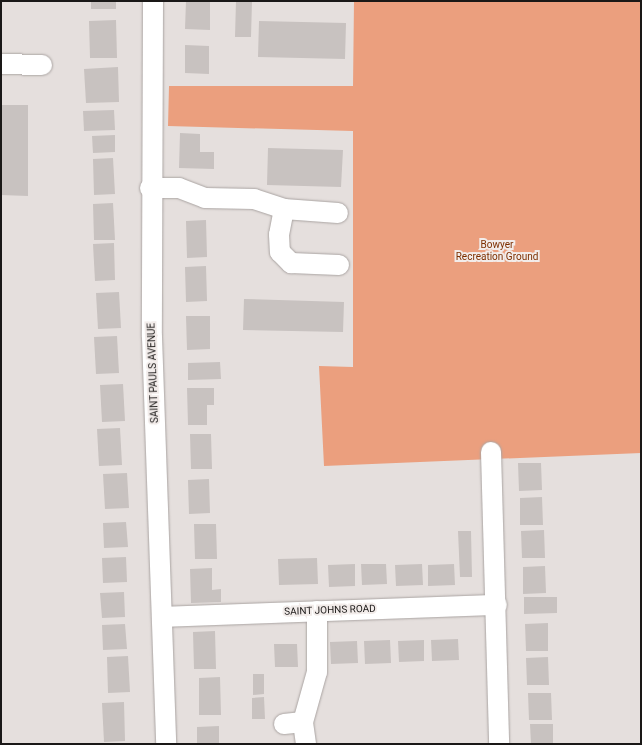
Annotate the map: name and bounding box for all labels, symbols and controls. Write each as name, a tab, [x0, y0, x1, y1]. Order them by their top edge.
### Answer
park label: Bowyer Recreation Ground	[456, 238, 538, 262]
street label: SAINT PAULS AVENUE	[145, 323, 161, 423]
street label: SAINT JOHNS ROAD	[284, 602, 376, 618]

